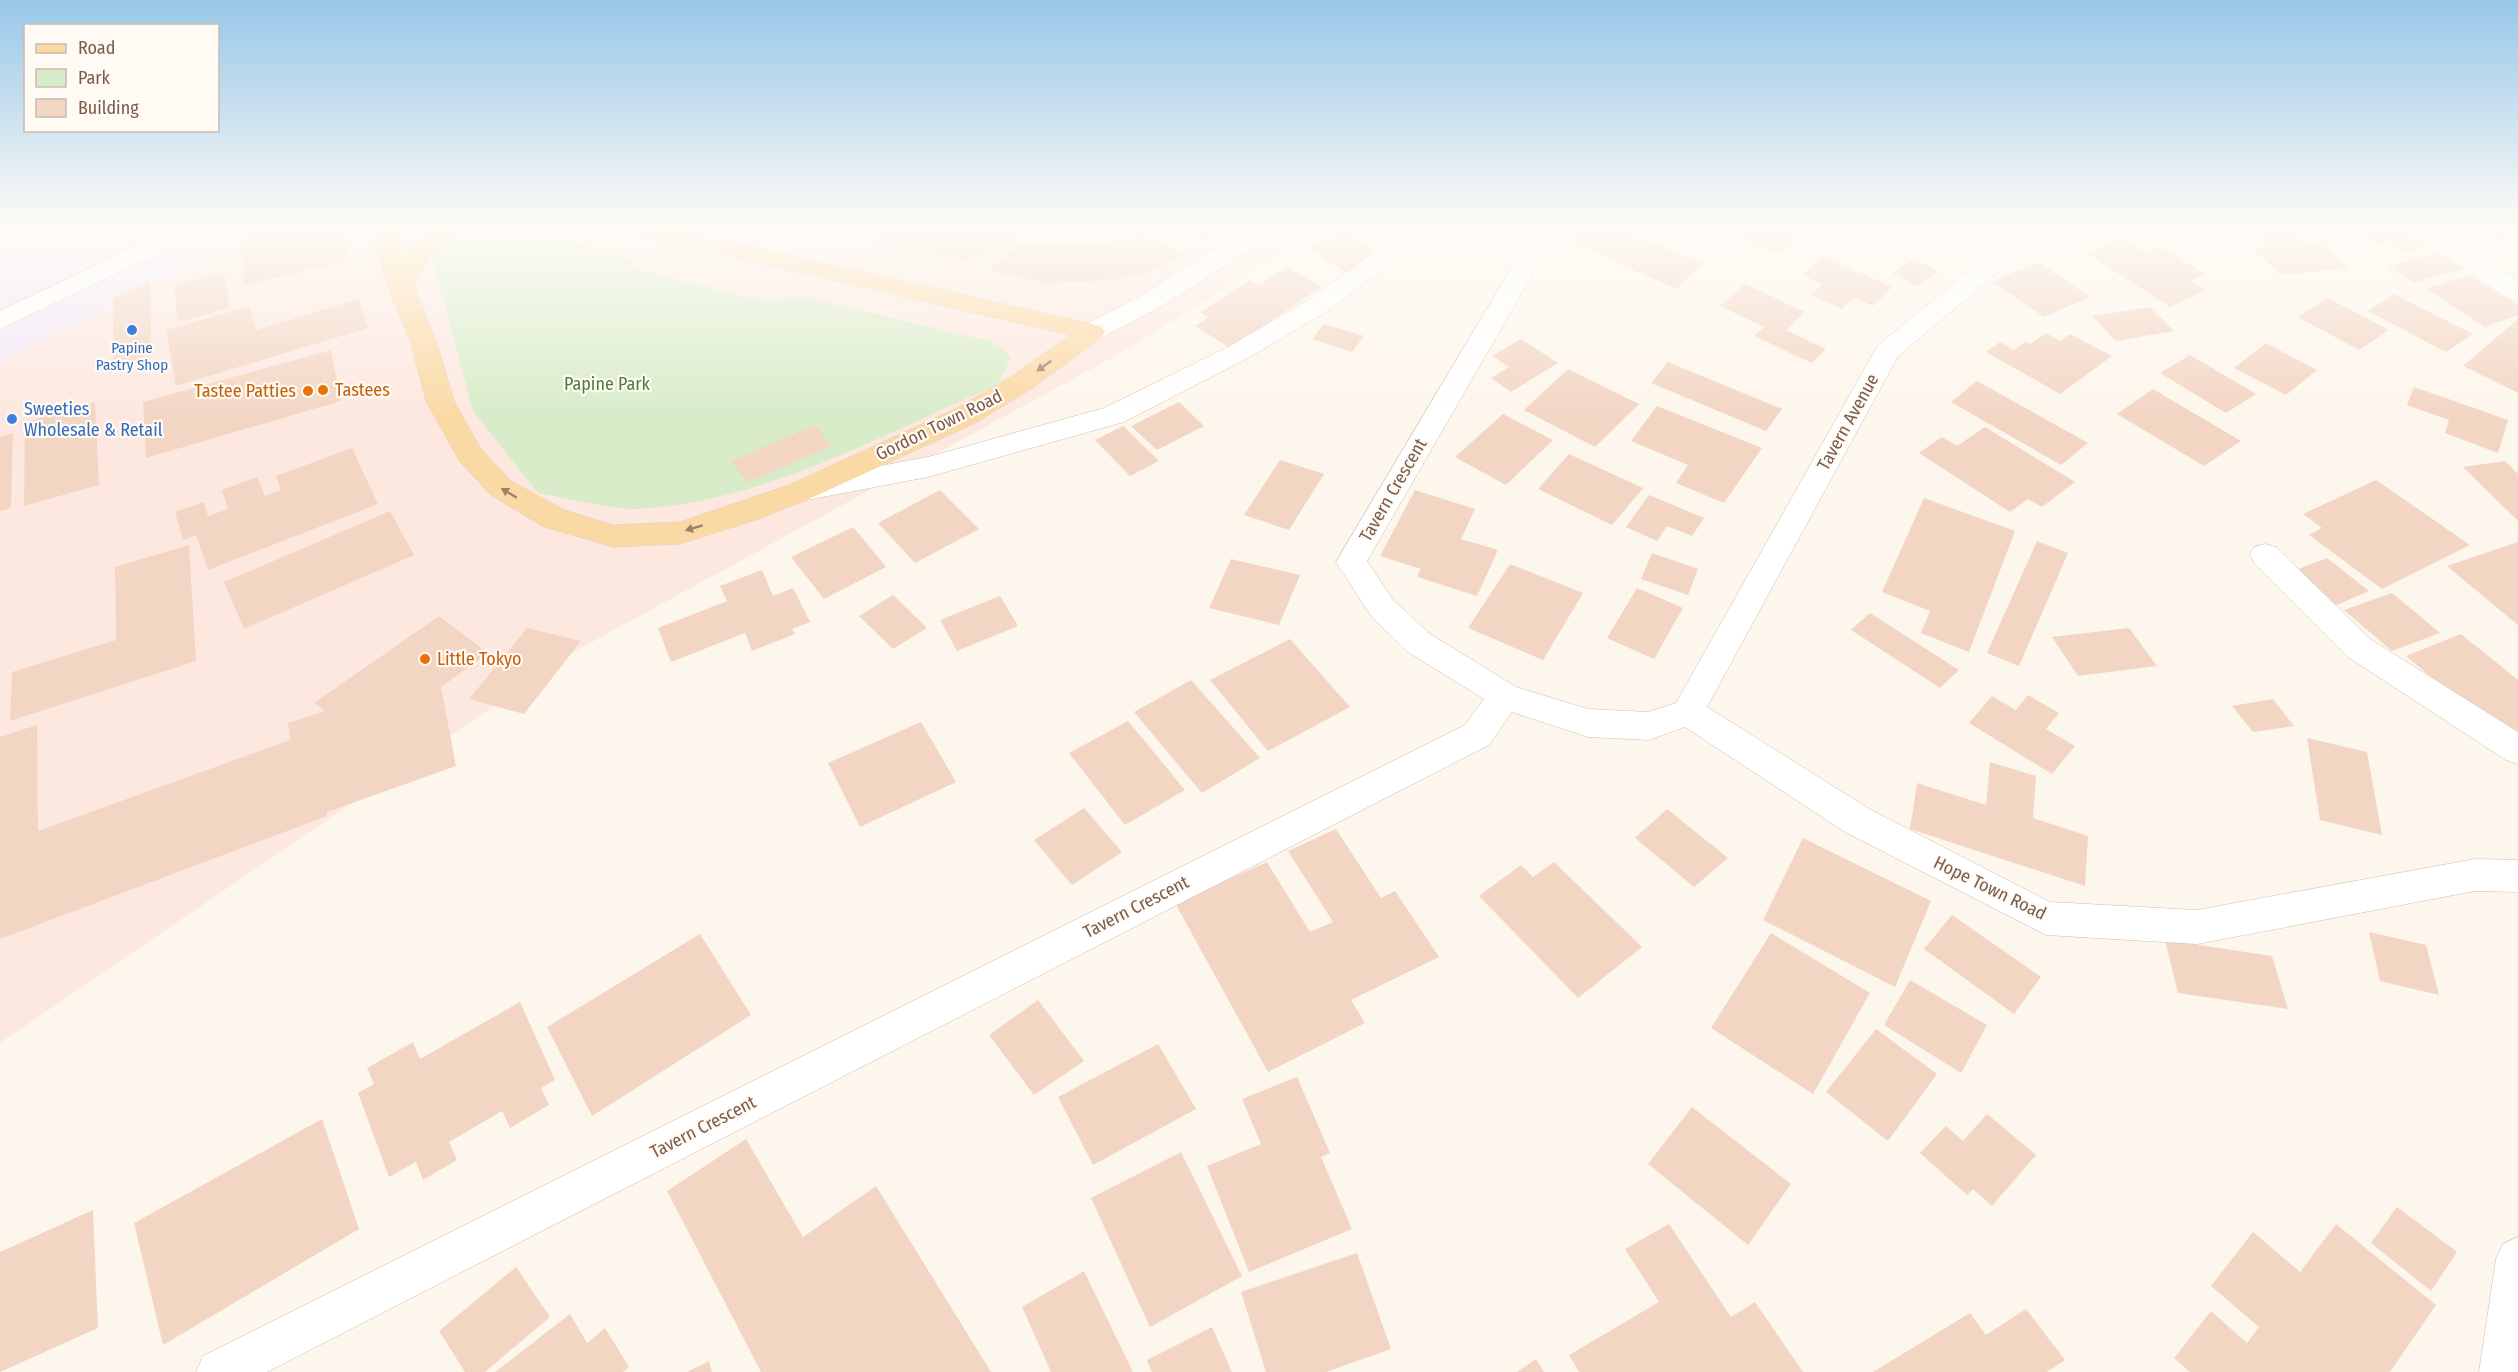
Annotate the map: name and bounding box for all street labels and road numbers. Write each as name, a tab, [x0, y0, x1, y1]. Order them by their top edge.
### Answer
street label: Tavern Avenue	[1812, 370, 1884, 474]
street label: Gordon Town Road	[872, 385, 1006, 465]
street label: Tavern Crescent	[1355, 434, 1431, 546]
street label: Hope Town Road	[1930, 851, 2050, 925]
street label: Tavern Crescent	[1079, 871, 1193, 943]
street label: Tavern Crescent	[646, 1091, 760, 1163]

